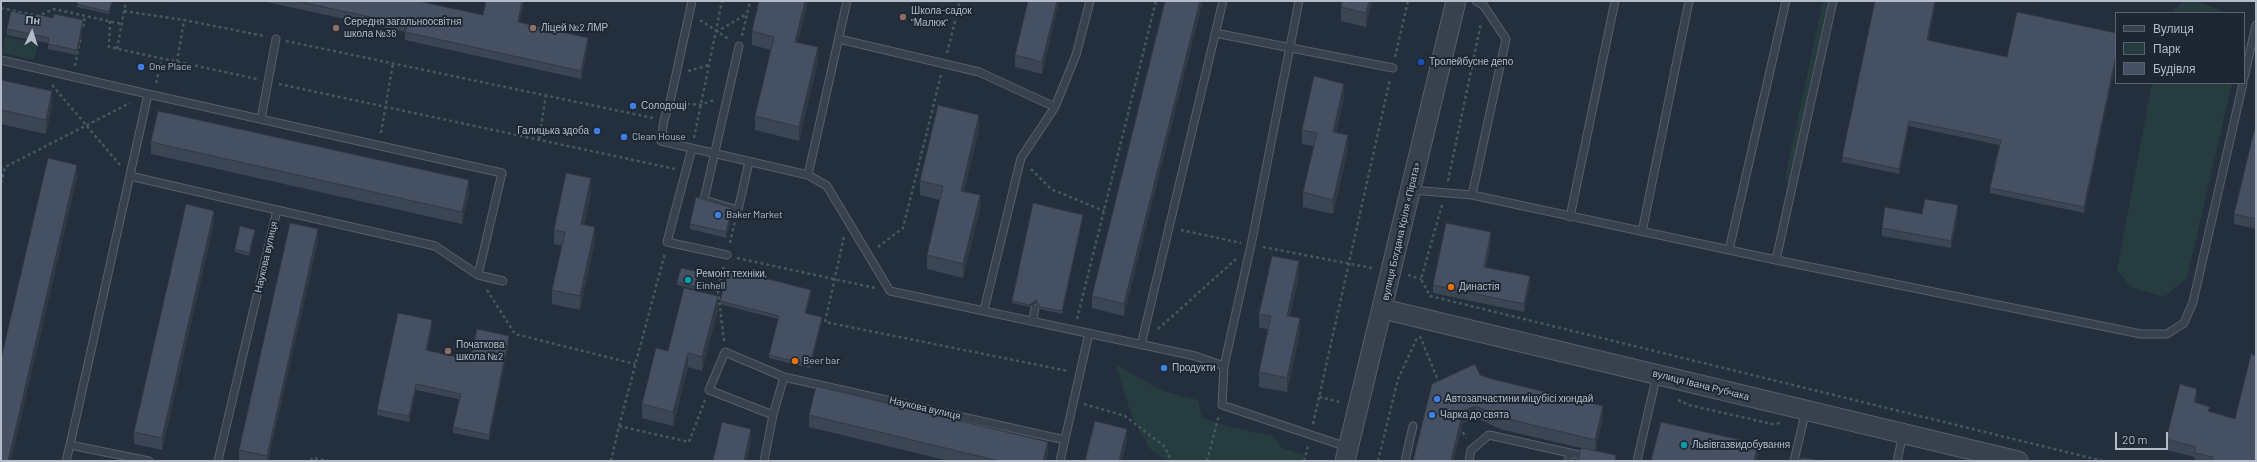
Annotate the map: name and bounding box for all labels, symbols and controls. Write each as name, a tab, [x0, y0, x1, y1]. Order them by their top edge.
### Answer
place label: Школа-садок "Малюк"	[911, 5, 972, 28]
north arrow	[12, 12, 52, 52]
marker: Школа-садок "Малюк"	[898, 12, 908, 22]
legend	[2115, 12, 2245, 84]
text: Пн	[25, 13, 41, 27]
place label: Середня загальноосвітня школа №36	[344, 16, 461, 40]
text: Вулиця	[2153, 21, 2194, 35]
place label: Ліцей №2 ЛМР	[541, 22, 608, 34]
marker: Середня загальноосвітня школа №36	[331, 23, 341, 33]
marker: Ліцей №2 ЛМР	[528, 23, 538, 33]
text: Парк	[2153, 41, 2180, 55]
place label: Тролейбусне депо	[1429, 56, 1513, 68]
marker: Тролейбусне депо	[1416, 57, 1426, 67]
place label: One Place	[149, 61, 192, 73]
text: Будівля	[2153, 61, 2195, 75]
marker: One Place	[136, 62, 146, 72]
place label: Солодощі	[641, 100, 687, 112]
marker: Солодощі	[628, 101, 638, 111]
place label: Галицька здоба	[517, 125, 589, 137]
marker: Галицька здоба	[592, 126, 602, 136]
place label: Clean House	[632, 131, 686, 143]
marker: Clean House	[619, 132, 629, 142]
street label: вулиця Богдана Кріля «Пірата»	[1379, 160, 1423, 302]
place label: Baker Market	[726, 209, 783, 221]
marker: Baker Market	[713, 210, 723, 220]
street label: Наукова вулиця	[252, 220, 280, 294]
place label: Ремонт техніки, Einhell	[696, 268, 767, 292]
marker: Ремонт техніки, Einhell	[683, 275, 693, 285]
place label: Династія	[1459, 281, 1500, 293]
marker: Династія	[1446, 282, 1456, 292]
place label: Початкова школа №2	[456, 339, 504, 362]
marker: Початкова школа №2	[443, 346, 453, 356]
place label: Beer bar	[803, 355, 840, 367]
marker: Beer bar	[790, 356, 800, 366]
place label: Продукти	[1172, 362, 1216, 374]
marker: Продукти	[1159, 363, 1169, 373]
street label: вулиця Івана Рубчака	[1651, 367, 1751, 403]
place label: Автозапчастини міцубісі хюндай	[1445, 393, 1593, 405]
street label: Наукова вулиця	[888, 394, 962, 422]
marker: Автозапчастини міцубісі хюндай	[1432, 394, 1442, 404]
place label: Чарка до свята	[1440, 409, 1509, 421]
marker: Чарка до свята	[1427, 410, 1437, 420]
scale bar	[2117, 424, 2170, 450]
text: 20 m	[2122, 432, 2148, 446]
place label: Львівгазвидобування	[1692, 439, 1790, 451]
marker: Львівгазвидобування	[1679, 440, 1689, 450]

